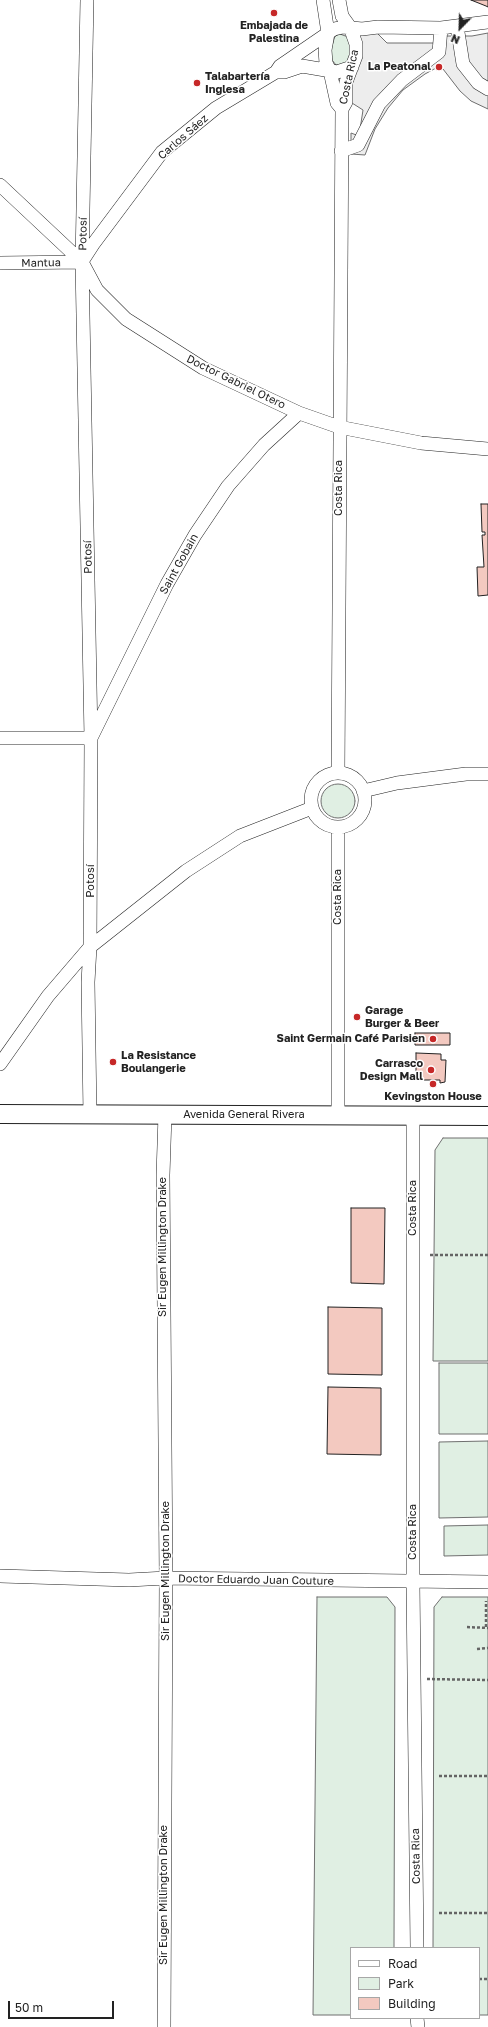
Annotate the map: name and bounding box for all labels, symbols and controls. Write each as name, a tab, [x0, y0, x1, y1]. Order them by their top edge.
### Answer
marker: Embajada de Palestina	[269, 8, 279, 18]
north arrow	[440, 8, 480, 48]
place label: Embajada de Palestina	[240, 19, 308, 45]
text: N	[449, 32, 462, 47]
street label: Costa Rica	[337, 48, 361, 106]
place label: La Peatonal	[368, 60, 431, 74]
marker: La Peatonal	[434, 62, 444, 72]
place label: Talabartería Inglesa	[205, 70, 270, 96]
marker: Talabartería Inglesa	[192, 78, 202, 88]
street label: Carlos Sáez	[155, 112, 211, 162]
street label: Potosí	[76, 217, 90, 251]
street label: Mantua	[21, 256, 61, 270]
street label: Doctor Gabriel Otero	[184, 352, 288, 412]
street label: Costa Rica	[332, 460, 346, 516]
street label: Saint Gobain	[157, 531, 201, 597]
street label: Potosí	[81, 540, 95, 574]
street label: Potosí	[84, 864, 98, 898]
street label: Costa Rica	[331, 869, 345, 925]
place label: Garage Burger & Beer	[365, 1004, 439, 1030]
marker: Garage Burger & Beer	[352, 1012, 362, 1022]
place label: Saint Germain Café Parisien	[277, 1032, 425, 1046]
marker: Saint Germain Café Parisien	[428, 1034, 438, 1044]
place label: La Resistance Boulangerie	[121, 1049, 196, 1075]
marker: La Resistance Boulangerie	[108, 1057, 118, 1067]
place label: Carrasco Design Mall	[360, 1057, 423, 1083]
marker: Carrasco Design Mall	[426, 1065, 436, 1075]
marker: Kevingston House	[428, 1079, 438, 1089]
place label: Kevingston House	[384, 1090, 482, 1104]
street label: Avenida General Rivera	[183, 1108, 305, 1122]
street label: Sir Eugen Millington Drake	[156, 1177, 170, 1317]
street label: Costa Rica	[406, 1180, 420, 1236]
street label: Sir Eugen Millington Drake	[159, 1501, 173, 1641]
street label: Costa Rica	[406, 1504, 420, 1560]
street label: Doctor Eduardo Juan Couture	[178, 1572, 334, 1588]
street label: Sir Eugen Millington Drake	[157, 1825, 171, 1965]
street label: Costa Rica	[409, 1828, 423, 1884]
legend	[350, 1947, 480, 2019]
text: Road	[388, 1956, 417, 1971]
text: Park	[388, 1976, 414, 1991]
scale bar	[10, 1993, 116, 2019]
text: Building	[388, 1996, 436, 2011]
text: 50 m	[15, 2000, 43, 2015]

